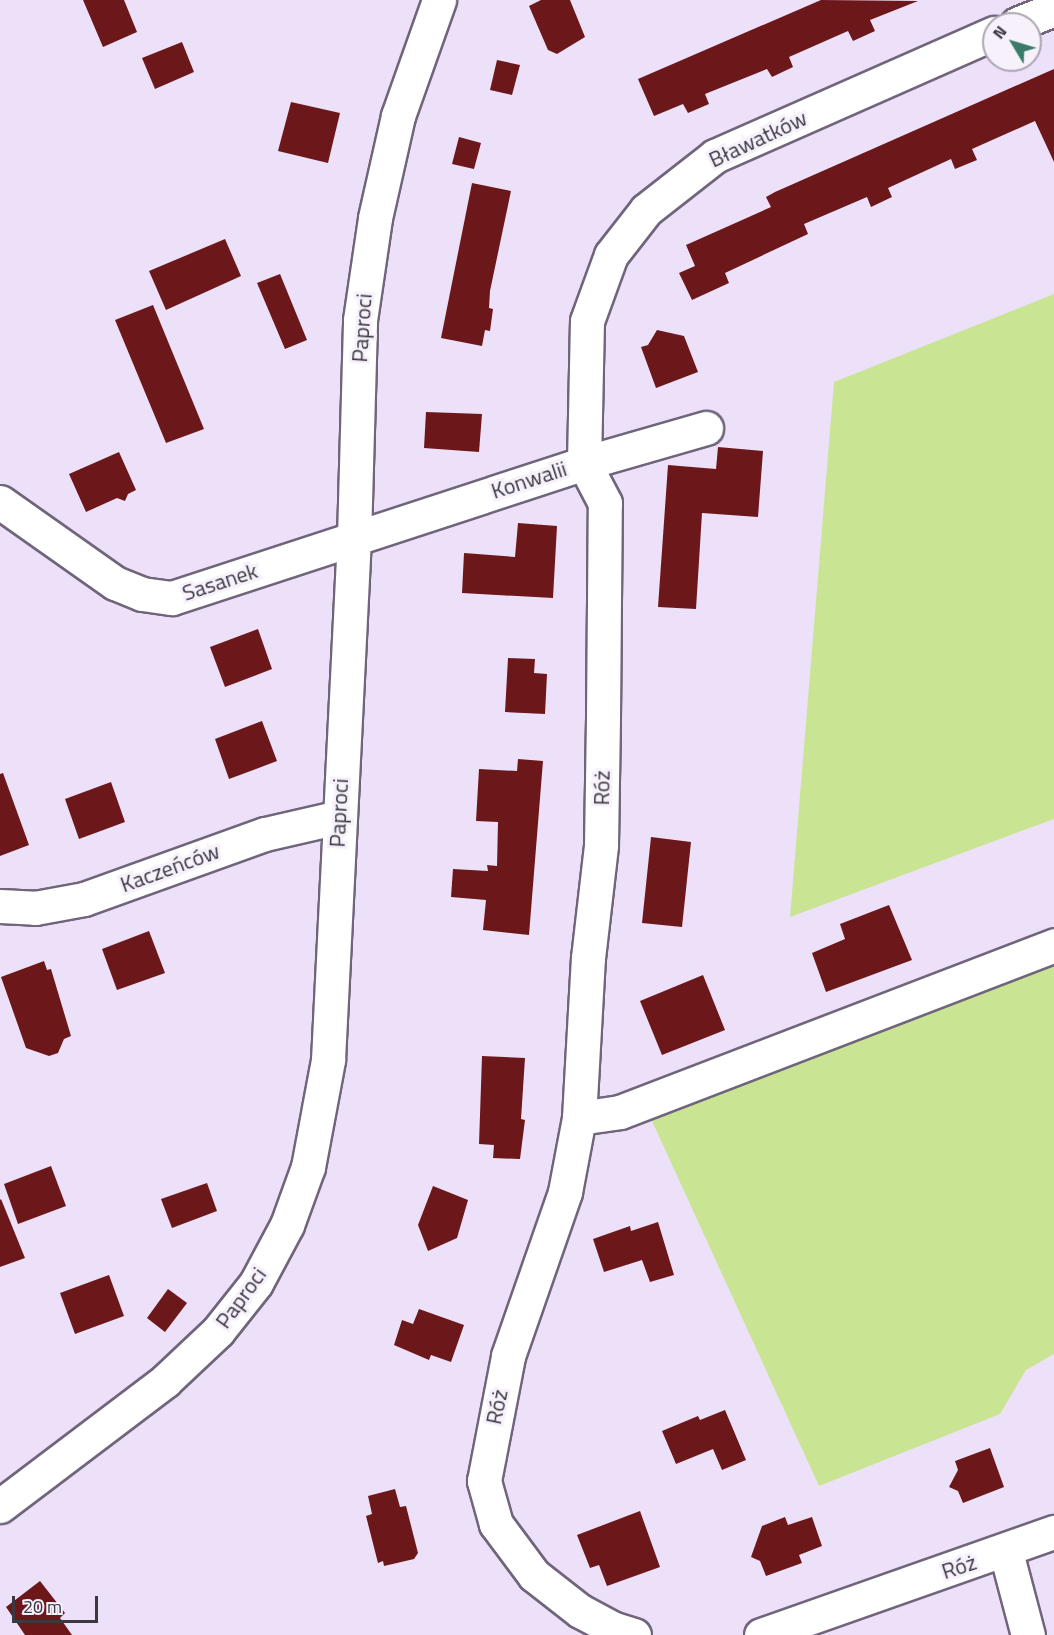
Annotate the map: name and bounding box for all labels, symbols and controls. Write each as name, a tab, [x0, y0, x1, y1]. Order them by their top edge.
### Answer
north arrow	[982, 12, 1042, 72]
text: N	[987, 20, 1012, 44]
street label: Bławatków	[705, 105, 811, 173]
street label: Paproci	[346, 293, 378, 363]
street label: Konwalii	[488, 455, 570, 505]
street label: Sasanek	[179, 557, 261, 607]
street label: Róż	[588, 770, 616, 806]
street label: Paproci	[324, 778, 354, 848]
street label: Kaczeńców	[117, 838, 223, 898]
street label: Paproci	[210, 1262, 272, 1334]
street label: Róż	[480, 1387, 514, 1427]
street label: Róż	[938, 1549, 980, 1585]
scale bar	[15, 1584, 100, 1622]
text: 20 m	[23, 1593, 62, 1620]

